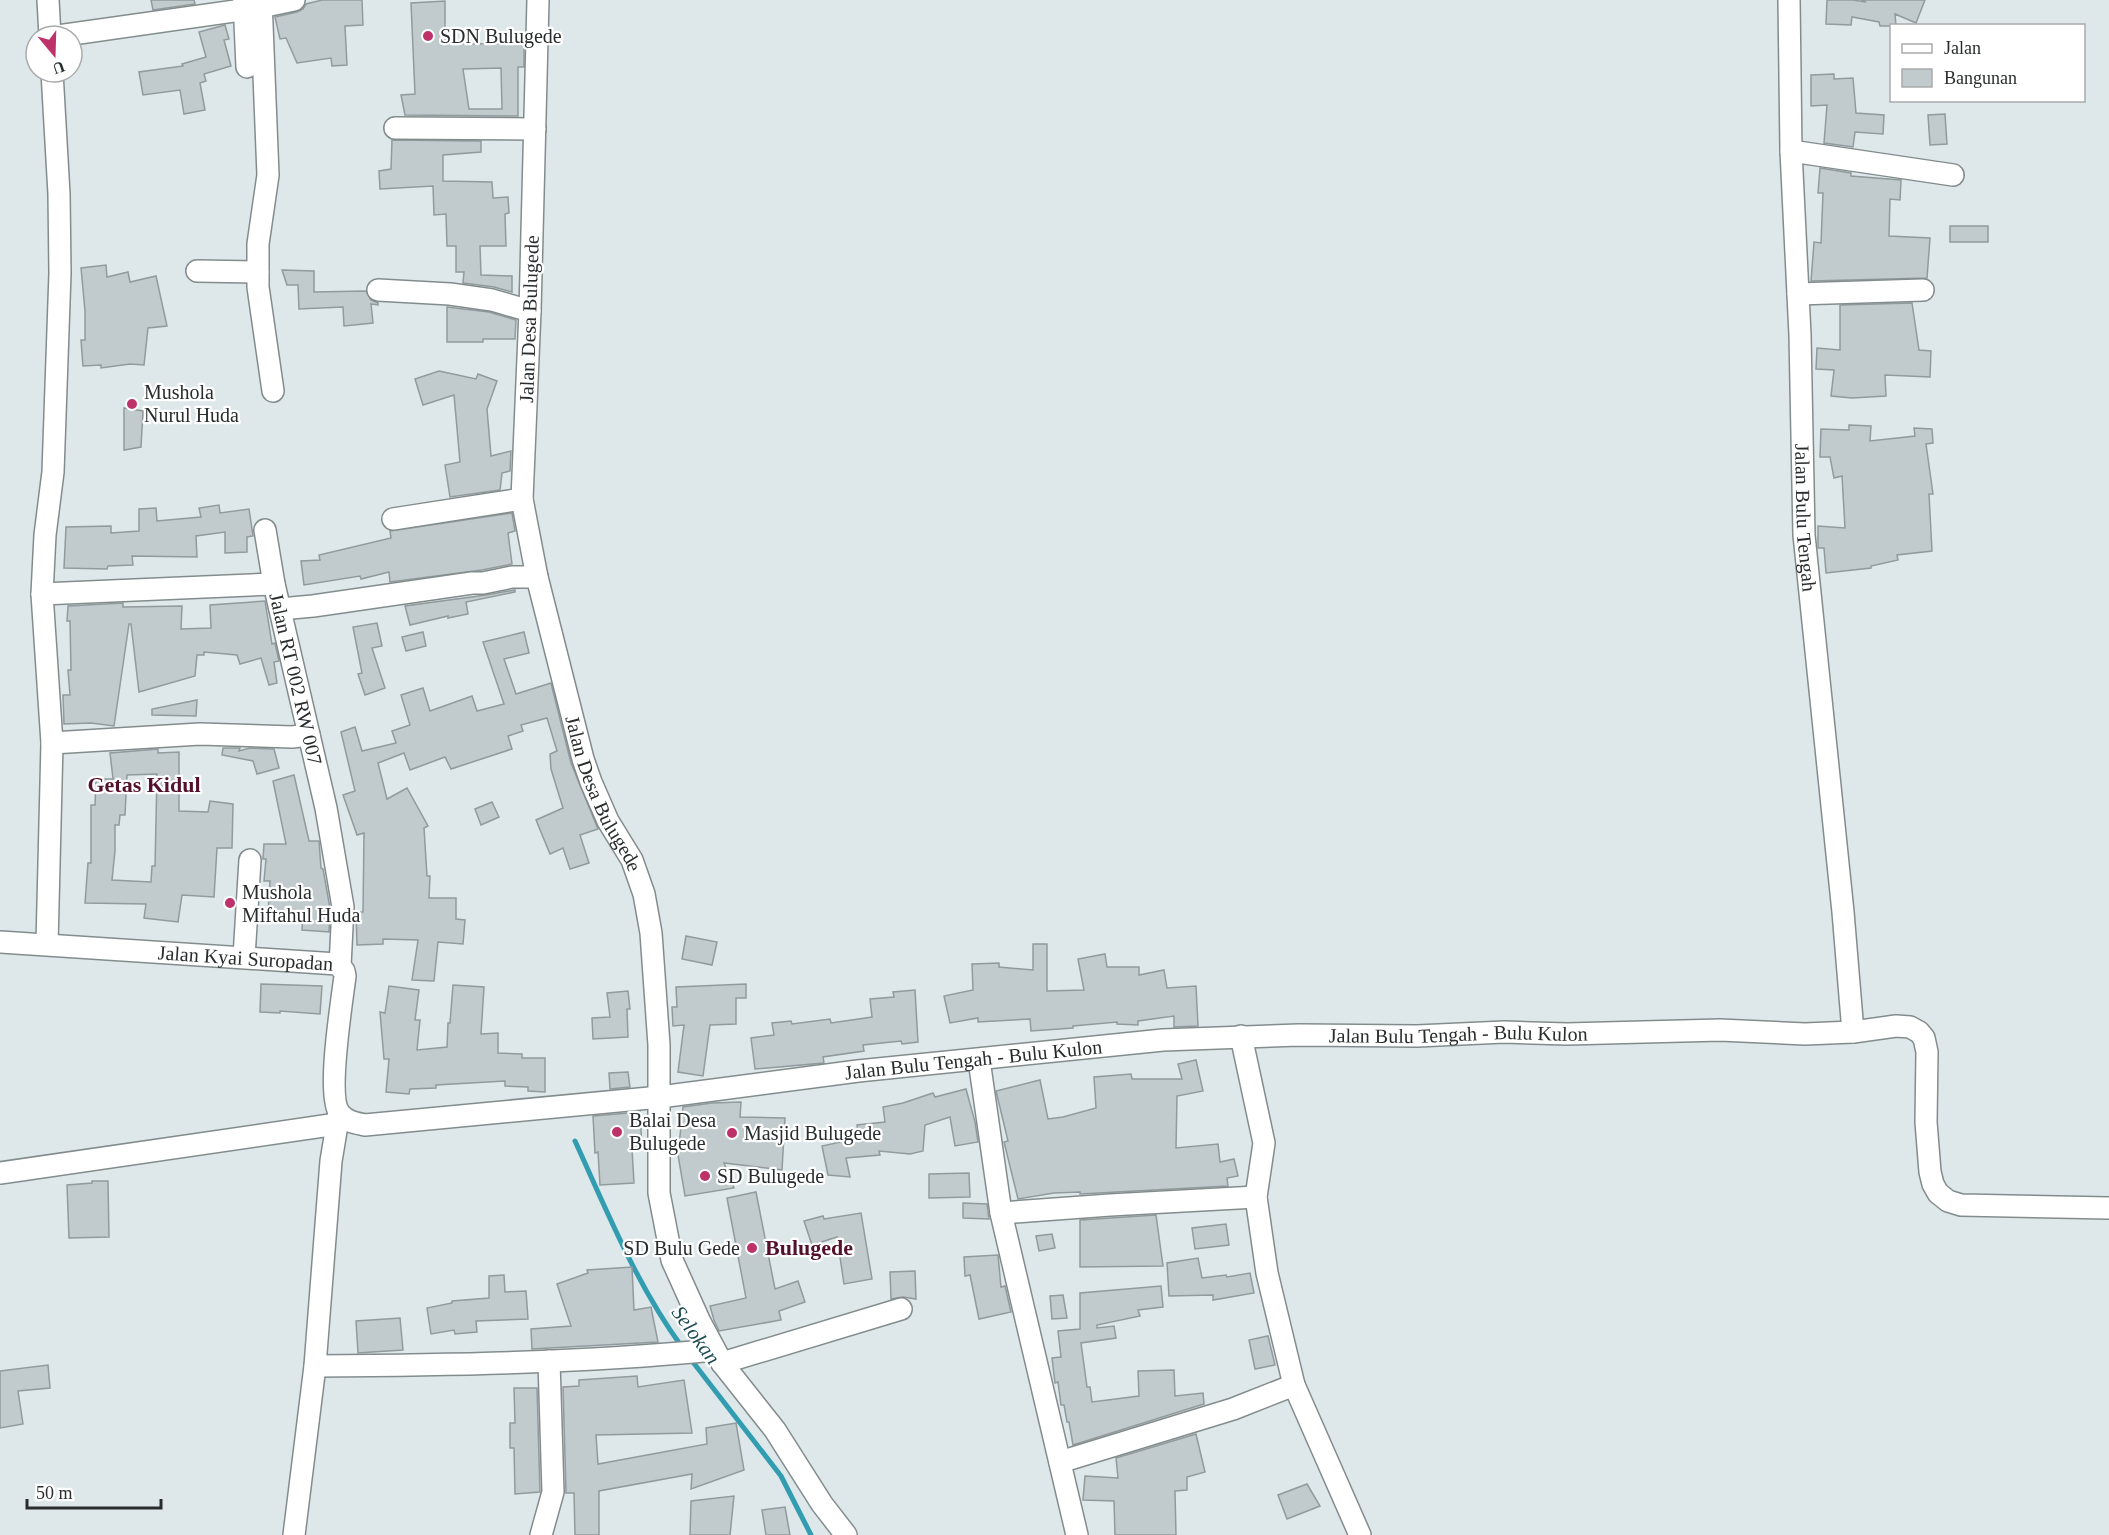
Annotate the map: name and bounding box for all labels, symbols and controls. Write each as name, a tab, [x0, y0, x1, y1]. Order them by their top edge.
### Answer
north arrow	[24, 24, 84, 84]
legend	[1890, 24, 2085, 102]
place label: SDN Bulugede	[440, 25, 562, 48]
marker: SDN Bulugede	[421, 29, 435, 43]
text: Jalan	[1944, 38, 1981, 58]
text: U	[50, 58, 67, 78]
text: Bangunan	[1944, 68, 2017, 88]
street label: Jalan Desa Bulugede	[515, 235, 544, 403]
place label: Mushola Nurul Huda	[144, 381, 239, 426]
marker: Mushola Nurul Huda	[125, 397, 139, 411]
street label: Jalan Bulu Tengah	[1791, 443, 1821, 593]
street label: Jalan RT 002 RW 007	[265, 591, 327, 767]
street label: Jalan Desa Bulugede	[561, 713, 646, 874]
district label: Getas Kidul	[87, 772, 201, 797]
place label: Mushola Miftahul Huda	[242, 881, 360, 926]
marker: Mushola Miftahul Huda	[223, 896, 237, 910]
street label: Jalan Kyai Suropadan	[157, 941, 334, 975]
street label: Jalan Bulu Tengah - Bulu Kulon	[1329, 1021, 1588, 1047]
street label: Jalan Bulu Tengah - Bulu Kulon	[843, 1035, 1103, 1084]
place label: Balai Desa Bulugede	[629, 1109, 716, 1155]
place label: Masjid Bulugede	[744, 1122, 881, 1145]
marker: Balai Desa Bulugede	[610, 1125, 624, 1139]
marker: Masjid Bulugede	[725, 1126, 739, 1140]
place label: SD Bulugede	[717, 1165, 824, 1188]
marker: SD Bulugede	[698, 1169, 712, 1183]
district label: Bulugede	[765, 1235, 853, 1260]
place label: SD Bulu Gede	[623, 1237, 740, 1259]
marker: SD Bulu Gede	[745, 1241, 759, 1255]
water label: Selokan	[667, 1301, 725, 1369]
scale bar	[27, 1472, 160, 1510]
text: 50 m	[36, 1483, 73, 1503]

